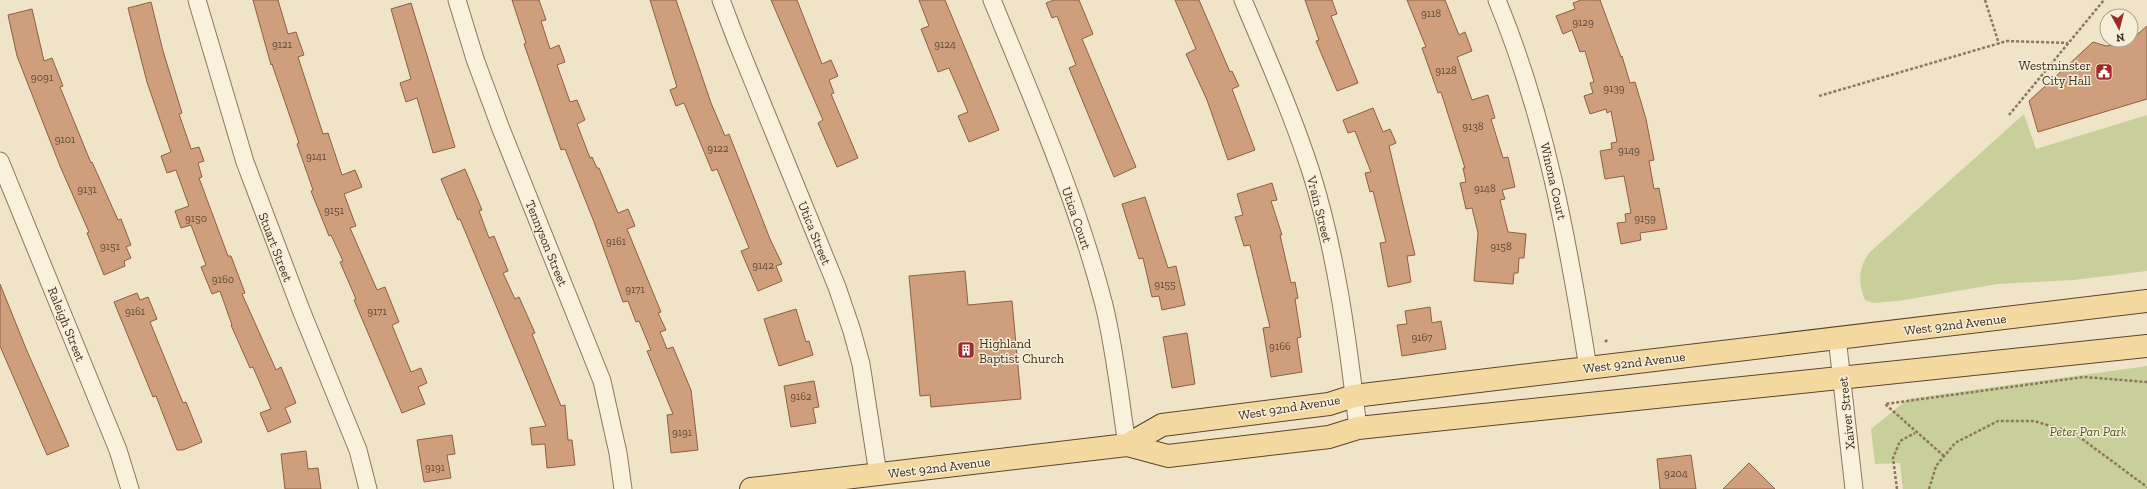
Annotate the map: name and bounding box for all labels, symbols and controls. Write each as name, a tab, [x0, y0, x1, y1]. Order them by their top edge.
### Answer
house number: 9118	[1421, 7, 1441, 20]
north arrow	[2099, 8, 2139, 48]
house number: 9129	[1572, 16, 1594, 29]
text: N	[2115, 30, 2125, 44]
house number: 9121	[272, 38, 293, 51]
house number: 9124	[934, 38, 956, 51]
place label: Westminster City Hall	[2018, 58, 2092, 88]
public building icon: Westminster City Hall	[2094, 62, 2114, 82]
house number: 9128	[1435, 64, 1457, 77]
house number: 9091	[31, 71, 54, 84]
house number: 9139	[1603, 82, 1625, 95]
house number: 9138	[1462, 120, 1484, 133]
house number: 9101	[55, 133, 76, 146]
street label: Winona Court	[1537, 141, 1570, 221]
house number: 9122	[707, 142, 729, 155]
house number: 9149	[1618, 144, 1640, 157]
house number: 9141	[306, 150, 327, 163]
street label: Vrain Street	[1304, 173, 1335, 244]
house number: 9148	[1474, 182, 1496, 195]
house number: 9131	[77, 183, 98, 196]
street label: Utica Court	[1059, 185, 1094, 252]
street label: Tennyson Street	[522, 198, 571, 289]
street label: Utica Street	[795, 199, 834, 267]
house number: 9151	[324, 204, 345, 217]
street label: Stuart Street	[255, 210, 296, 284]
house number: 9150	[185, 212, 207, 225]
house number: 9159	[1634, 212, 1656, 225]
house number: 9161	[606, 235, 627, 248]
house number: 9151	[100, 240, 121, 253]
house number: 9158	[1490, 240, 1512, 253]
house number: 9142	[752, 259, 774, 272]
house number: 9160	[212, 273, 234, 286]
house number: 9155	[1154, 278, 1176, 291]
house number: 9171	[625, 283, 645, 296]
street label: Raleigh Street	[45, 285, 88, 364]
house number: 9161	[125, 305, 146, 318]
house number: 9171	[367, 305, 387, 318]
street label: West 92nd Avenue	[1903, 311, 2007, 338]
house number: 9167	[1411, 331, 1433, 344]
place label: Highland Baptist Church	[979, 336, 1065, 366]
building icon: Highland Baptist Church	[956, 340, 976, 360]
house number: 9166	[1269, 340, 1291, 353]
street label: West 92nd Avenue	[1582, 349, 1686, 376]
street label: Xaiver Street	[1835, 376, 1858, 450]
house number: 9162	[790, 390, 812, 403]
street label: West 92nd Avenue	[1237, 392, 1341, 423]
park label: Peter Pan Park	[2049, 424, 2127, 439]
house number: 9191	[672, 426, 693, 439]
street label: West 92nd Avenue	[887, 454, 991, 481]
house number: 9191	[425, 461, 446, 474]
house number: 9204	[1664, 467, 1688, 480]

